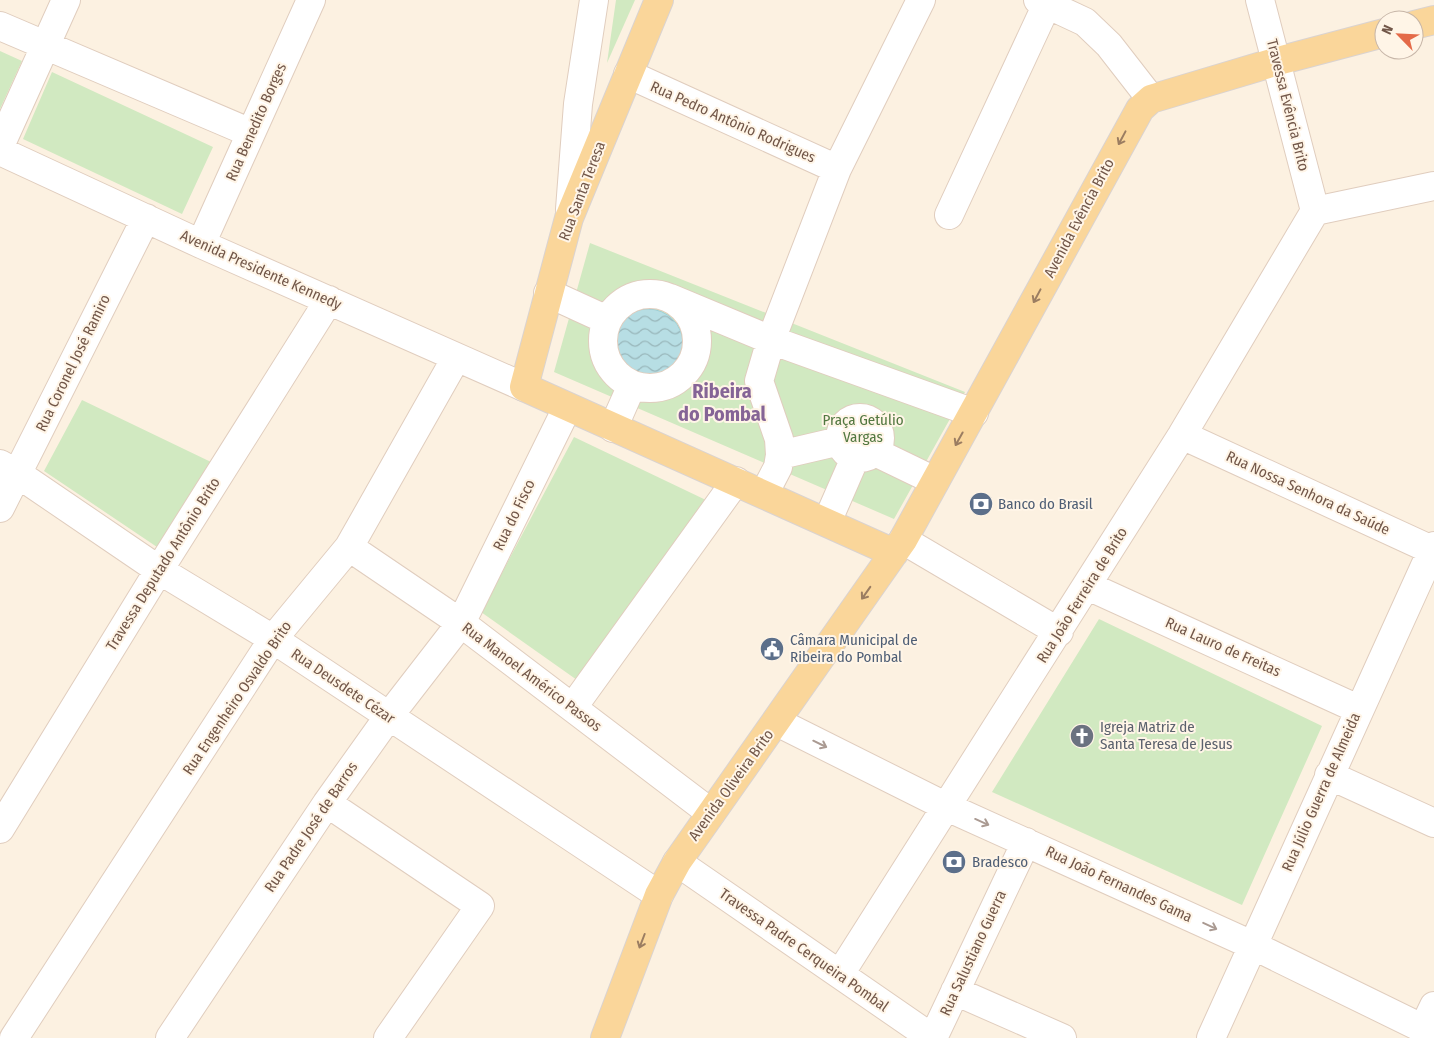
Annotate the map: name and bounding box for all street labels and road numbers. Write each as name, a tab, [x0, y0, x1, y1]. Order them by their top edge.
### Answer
street label: Travessa Evência Brito	[1263, 37, 1313, 173]
street label: Rua Benedito Borges	[222, 60, 290, 184]
street label: Rua Pedro Antônio Rodrigues	[648, 77, 818, 167]
street label: Rua Santa Teresa	[555, 139, 609, 243]
street label: Avenida Evência Brito	[1040, 155, 1118, 281]
street label: Avenida Presidente Kennedy	[178, 226, 345, 314]
street label: Rua Coronel José Ramiro	[32, 291, 114, 435]
street label: Rua Nossa Senhora da Saúde	[1223, 447, 1393, 539]
street label: Travessa Deputado Antônio Brito	[102, 474, 224, 654]
street label: Rua do Fisco	[489, 477, 539, 553]
street label: Rua João Ferreira de Brito	[1033, 524, 1131, 666]
street label: Rua Lauro de Freitas	[1163, 613, 1283, 681]
street label: Rua Engenheiro Osvaldo Brito	[179, 618, 295, 778]
street label: Rua Manoel Américo Passos	[459, 619, 605, 735]
street label: Rua Deusdete Cézar	[288, 645, 399, 728]
street label: Rua Júlio Guerra de Almeida	[1278, 710, 1364, 874]
street label: Avenida Oliveira Brito	[685, 726, 777, 844]
street label: Rua Padre José de Barros	[261, 758, 361, 896]
street label: Rua João Fernandes Gama	[1043, 842, 1195, 926]
street label: Travessa Padre Cerqueira Pombal	[716, 885, 892, 1015]
street label: Rua Salustiano Guerra	[936, 887, 1010, 1019]

